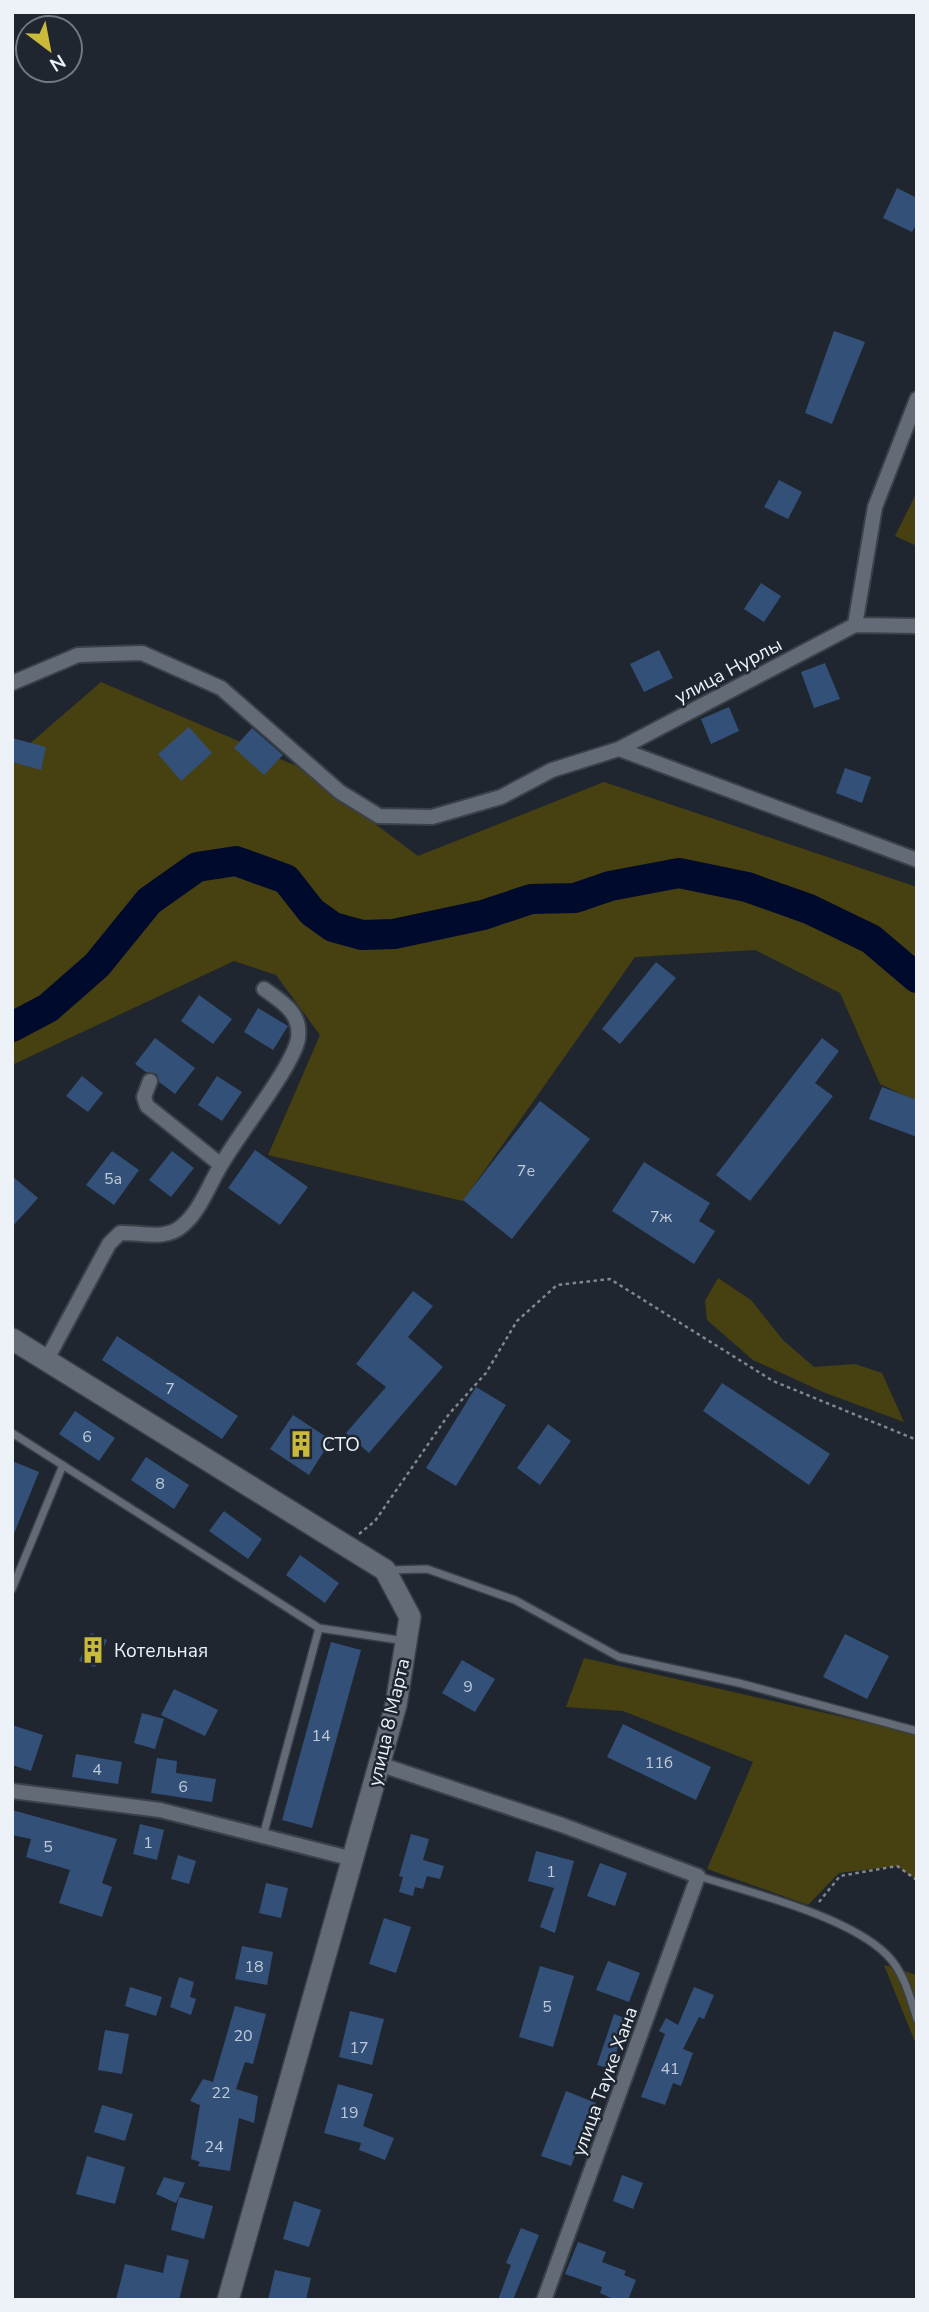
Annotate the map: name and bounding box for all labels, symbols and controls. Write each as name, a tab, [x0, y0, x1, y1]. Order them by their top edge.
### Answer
north arrow	[14, 14, 84, 84]
text: N	[45, 48, 70, 77]
street label: улица Нурлы	[670, 632, 787, 710]
house number: 7е	[517, 1160, 535, 1182]
house number: 5а	[104, 1168, 122, 1190]
house number: 7ж	[650, 1206, 673, 1228]
house number: 7	[165, 1378, 175, 1400]
house number: 6	[82, 1426, 92, 1448]
building icon: СТО	[286, 1429, 316, 1459]
place label: СТО	[322, 1432, 360, 1458]
house number: 8	[155, 1473, 165, 1495]
building icon: Котельная	[78, 1635, 108, 1665]
place label: Котельная	[114, 1638, 208, 1664]
street label: улица 8 Марта	[362, 1656, 416, 1789]
house number: 9	[463, 1676, 473, 1698]
house number: 14	[311, 1725, 331, 1747]
house number: 11б	[645, 1752, 673, 1774]
house number: 4	[92, 1759, 102, 1781]
house number: 6	[178, 1776, 188, 1798]
house number: 1	[143, 1832, 153, 1854]
house number: 5	[43, 1836, 53, 1858]
house number: 1	[546, 1861, 556, 1883]
house number: 18	[244, 1956, 264, 1978]
house number: 5	[542, 1996, 552, 2018]
street label: улица Тауке Хана	[566, 2003, 644, 2160]
house number: 20	[233, 2025, 253, 2047]
house number: 17	[349, 2037, 369, 2059]
house number: 41	[660, 2058, 680, 2080]
house number: 22	[211, 2082, 231, 2104]
house number: 19	[339, 2102, 359, 2124]
house number: 24	[204, 2136, 224, 2158]

